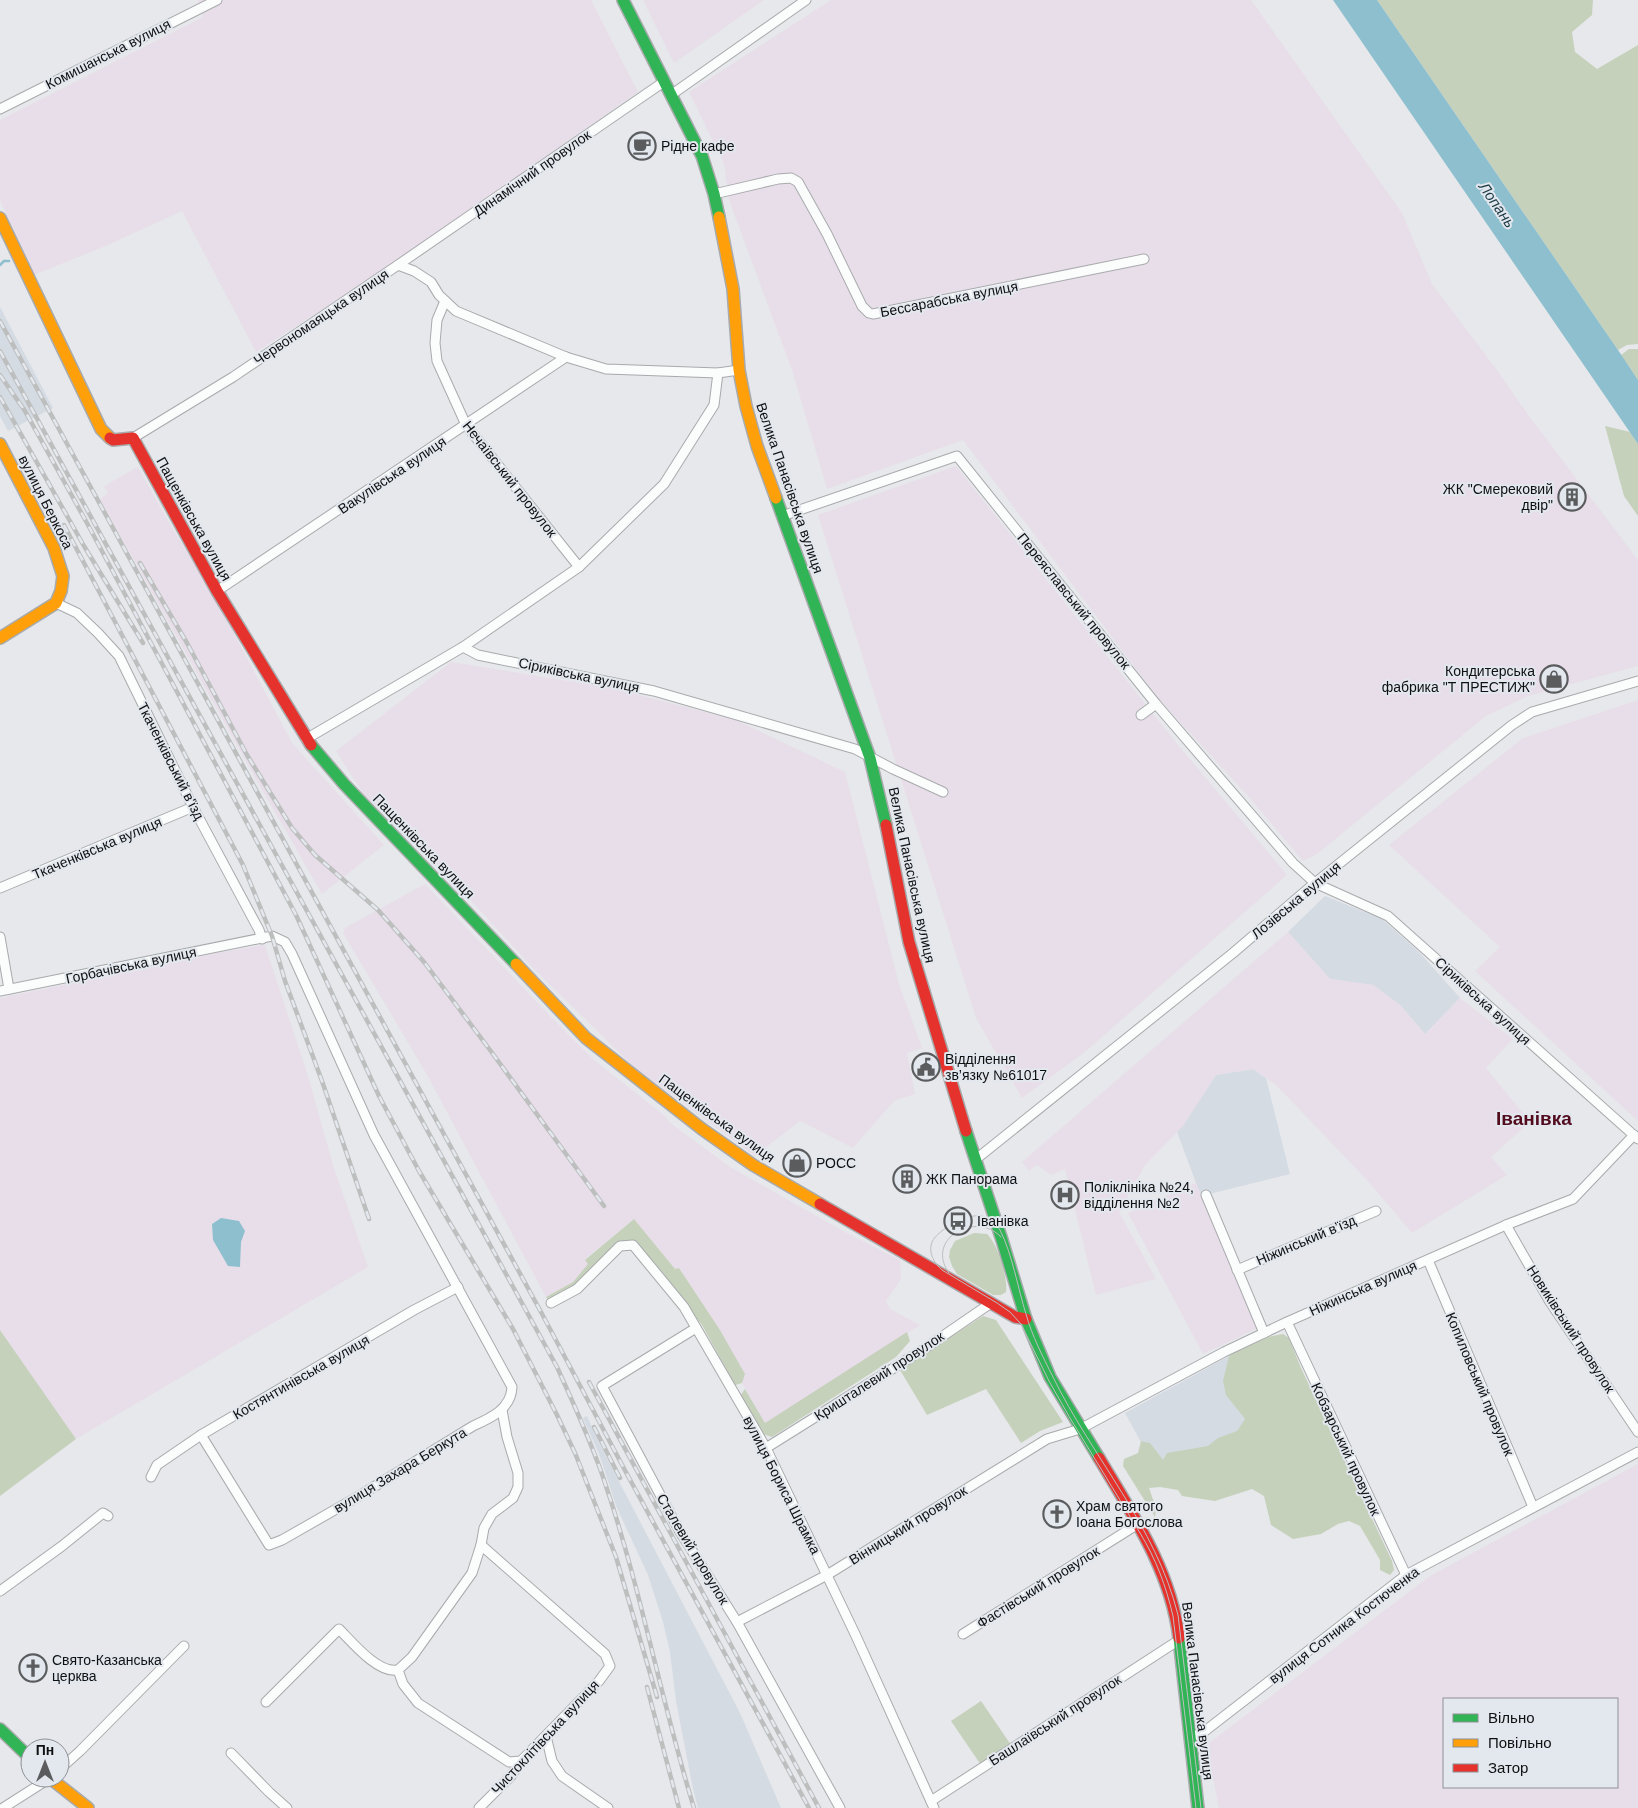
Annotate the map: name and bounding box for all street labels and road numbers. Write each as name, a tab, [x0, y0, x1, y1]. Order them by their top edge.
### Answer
street label: Комишанська вулиця	[43, 16, 173, 92]
street label: Динамічний провулок	[470, 126, 594, 220]
street label: Червономаяцька вулиця	[250, 266, 392, 368]
street label: Бессарабська вулиця	[879, 278, 1019, 320]
street label: Велика Панасівська вулиця	[753, 401, 827, 575]
street label: Нечаївський провулок	[460, 418, 561, 541]
street label: Вакулівська вулиця	[335, 433, 449, 517]
street label: вулиця Беркоса	[16, 453, 77, 552]
street label: Пащенківська вулиця	[153, 454, 235, 584]
street label: Переяславський провулок	[1014, 530, 1134, 673]
street label: Сіриківська вулиця	[517, 654, 641, 696]
street label: Ткаченківський в'їзд	[134, 700, 208, 822]
street label: Велика Панасівська вулиця	[886, 786, 938, 964]
street label: Пащенківська вулиця	[370, 790, 478, 902]
street label: Ткаченківська вулиця	[30, 813, 164, 883]
street label: Лозівська вулиця	[1248, 858, 1344, 942]
street label: Горбачівська вулиця	[64, 943, 198, 987]
street label: Сіриківська вулиця	[1432, 954, 1534, 1048]
street label: Пащенківська вулиця	[656, 1071, 778, 1165]
street label: Ніжинський в’їзд	[1254, 1212, 1358, 1268]
street label: Ніжинська вулиця	[1307, 1257, 1419, 1319]
street label: Новиківський провулок	[1524, 1262, 1619, 1396]
street label: Копиловський провулок	[1443, 1310, 1518, 1459]
street label: Кришталевий провулок	[811, 1328, 947, 1424]
street label: Костянтинівська вулиця	[230, 1331, 372, 1423]
street label: Кобзарський провулок	[1308, 1380, 1384, 1519]
street label: вулиця Бориса Шрамка	[740, 1413, 824, 1557]
street label: вулиця Захара Беркута	[331, 1424, 469, 1516]
street label: Вінницький провулок	[846, 1482, 971, 1568]
street label: Сталевий провулок	[654, 1491, 733, 1608]
street label: Фастівський провулок	[974, 1542, 1103, 1631]
street label: вулиця Сотника Костюченка	[1266, 1563, 1422, 1687]
street label: Велика Панасівська вулиця	[1179, 1601, 1217, 1781]
street label: Башлаївський провулок	[986, 1671, 1125, 1769]
street label: Чистоклітівська вулиця	[488, 1677, 602, 1797]

